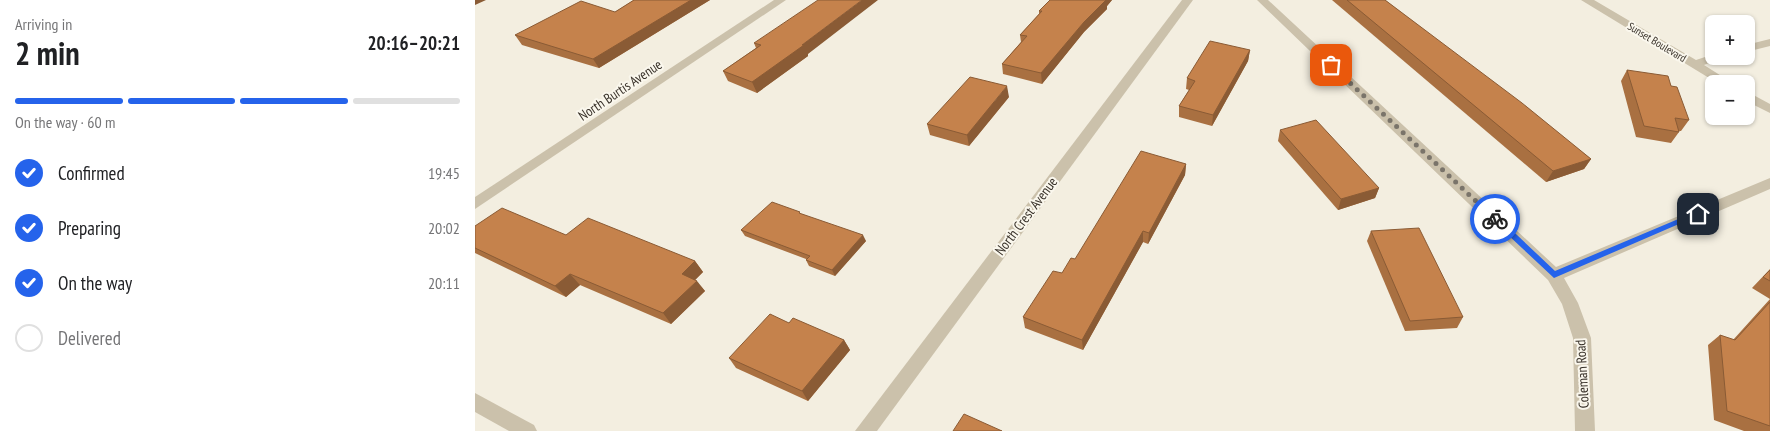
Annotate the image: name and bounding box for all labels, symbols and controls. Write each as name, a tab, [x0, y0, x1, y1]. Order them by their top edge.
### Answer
text: Arriving in	[15, 14, 72, 34]
map controls	[1705, 15, 1755, 125]
button: +	[1705, 15, 1755, 65]
street label: Sunset Boulevard	[1625, 19, 1689, 65]
text: 20:16–20:21	[367, 31, 460, 55]
text: 2 min	[15, 32, 80, 74]
pin	[1310, 44, 1352, 86]
icon: bag	[1317, 51, 1345, 79]
street label: North Burtis Avenue	[575, 55, 665, 125]
button: −	[1705, 75, 1755, 125]
text: On the way · 60 m	[15, 112, 115, 132]
icon: check	[15, 159, 43, 187]
text: Confirmed	[58, 161, 125, 185]
text: 19:45	[428, 163, 460, 183]
street label: North Crest Avenue	[991, 173, 1061, 259]
pin	[1677, 193, 1719, 235]
courier	[1470, 194, 1520, 244]
icon: home	[1684, 200, 1712, 228]
icon: bike	[1481, 205, 1509, 233]
icon: check	[15, 214, 43, 242]
text: Preparing	[58, 216, 121, 240]
text: 20:02	[428, 218, 460, 238]
icon: check	[15, 269, 43, 297]
text: On the way	[58, 271, 132, 295]
text: 20:11	[428, 273, 460, 293]
text: Delivered	[58, 326, 121, 350]
street label: Coleman Road	[1571, 339, 1593, 409]

